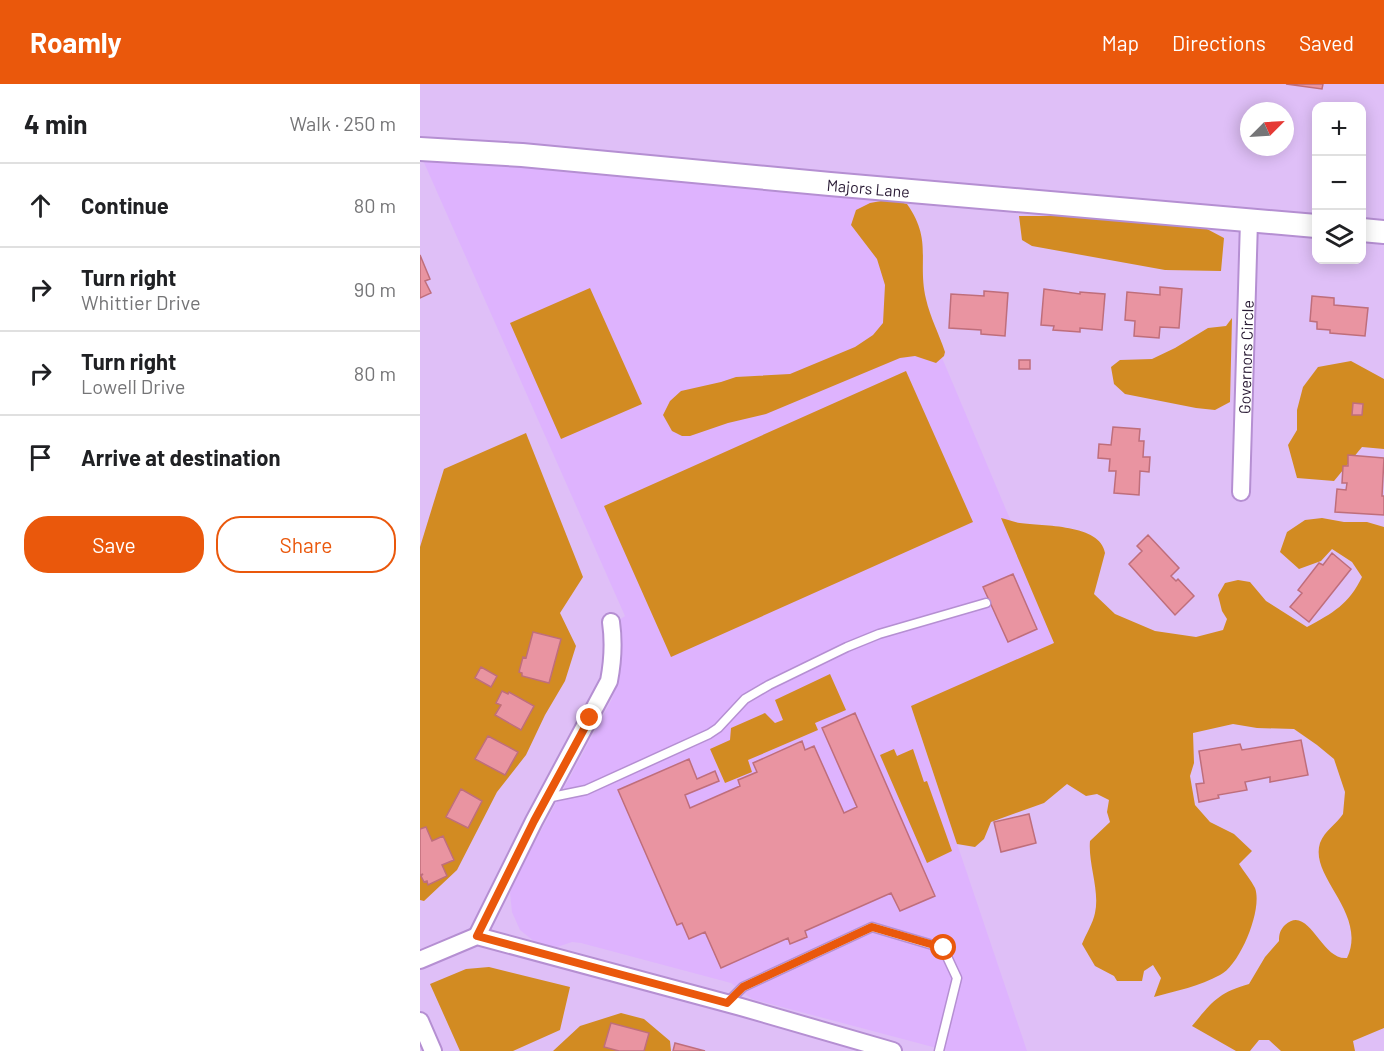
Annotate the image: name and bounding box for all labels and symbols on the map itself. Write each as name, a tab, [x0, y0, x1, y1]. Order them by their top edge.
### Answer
north arrow	[1240, 102, 1294, 156]
street label: Majors Lane	[826, 174, 911, 200]
street label: Governors Circle	[1234, 300, 1256, 414]
route end	[576, 704, 602, 730]
route start	[930, 934, 956, 960]

